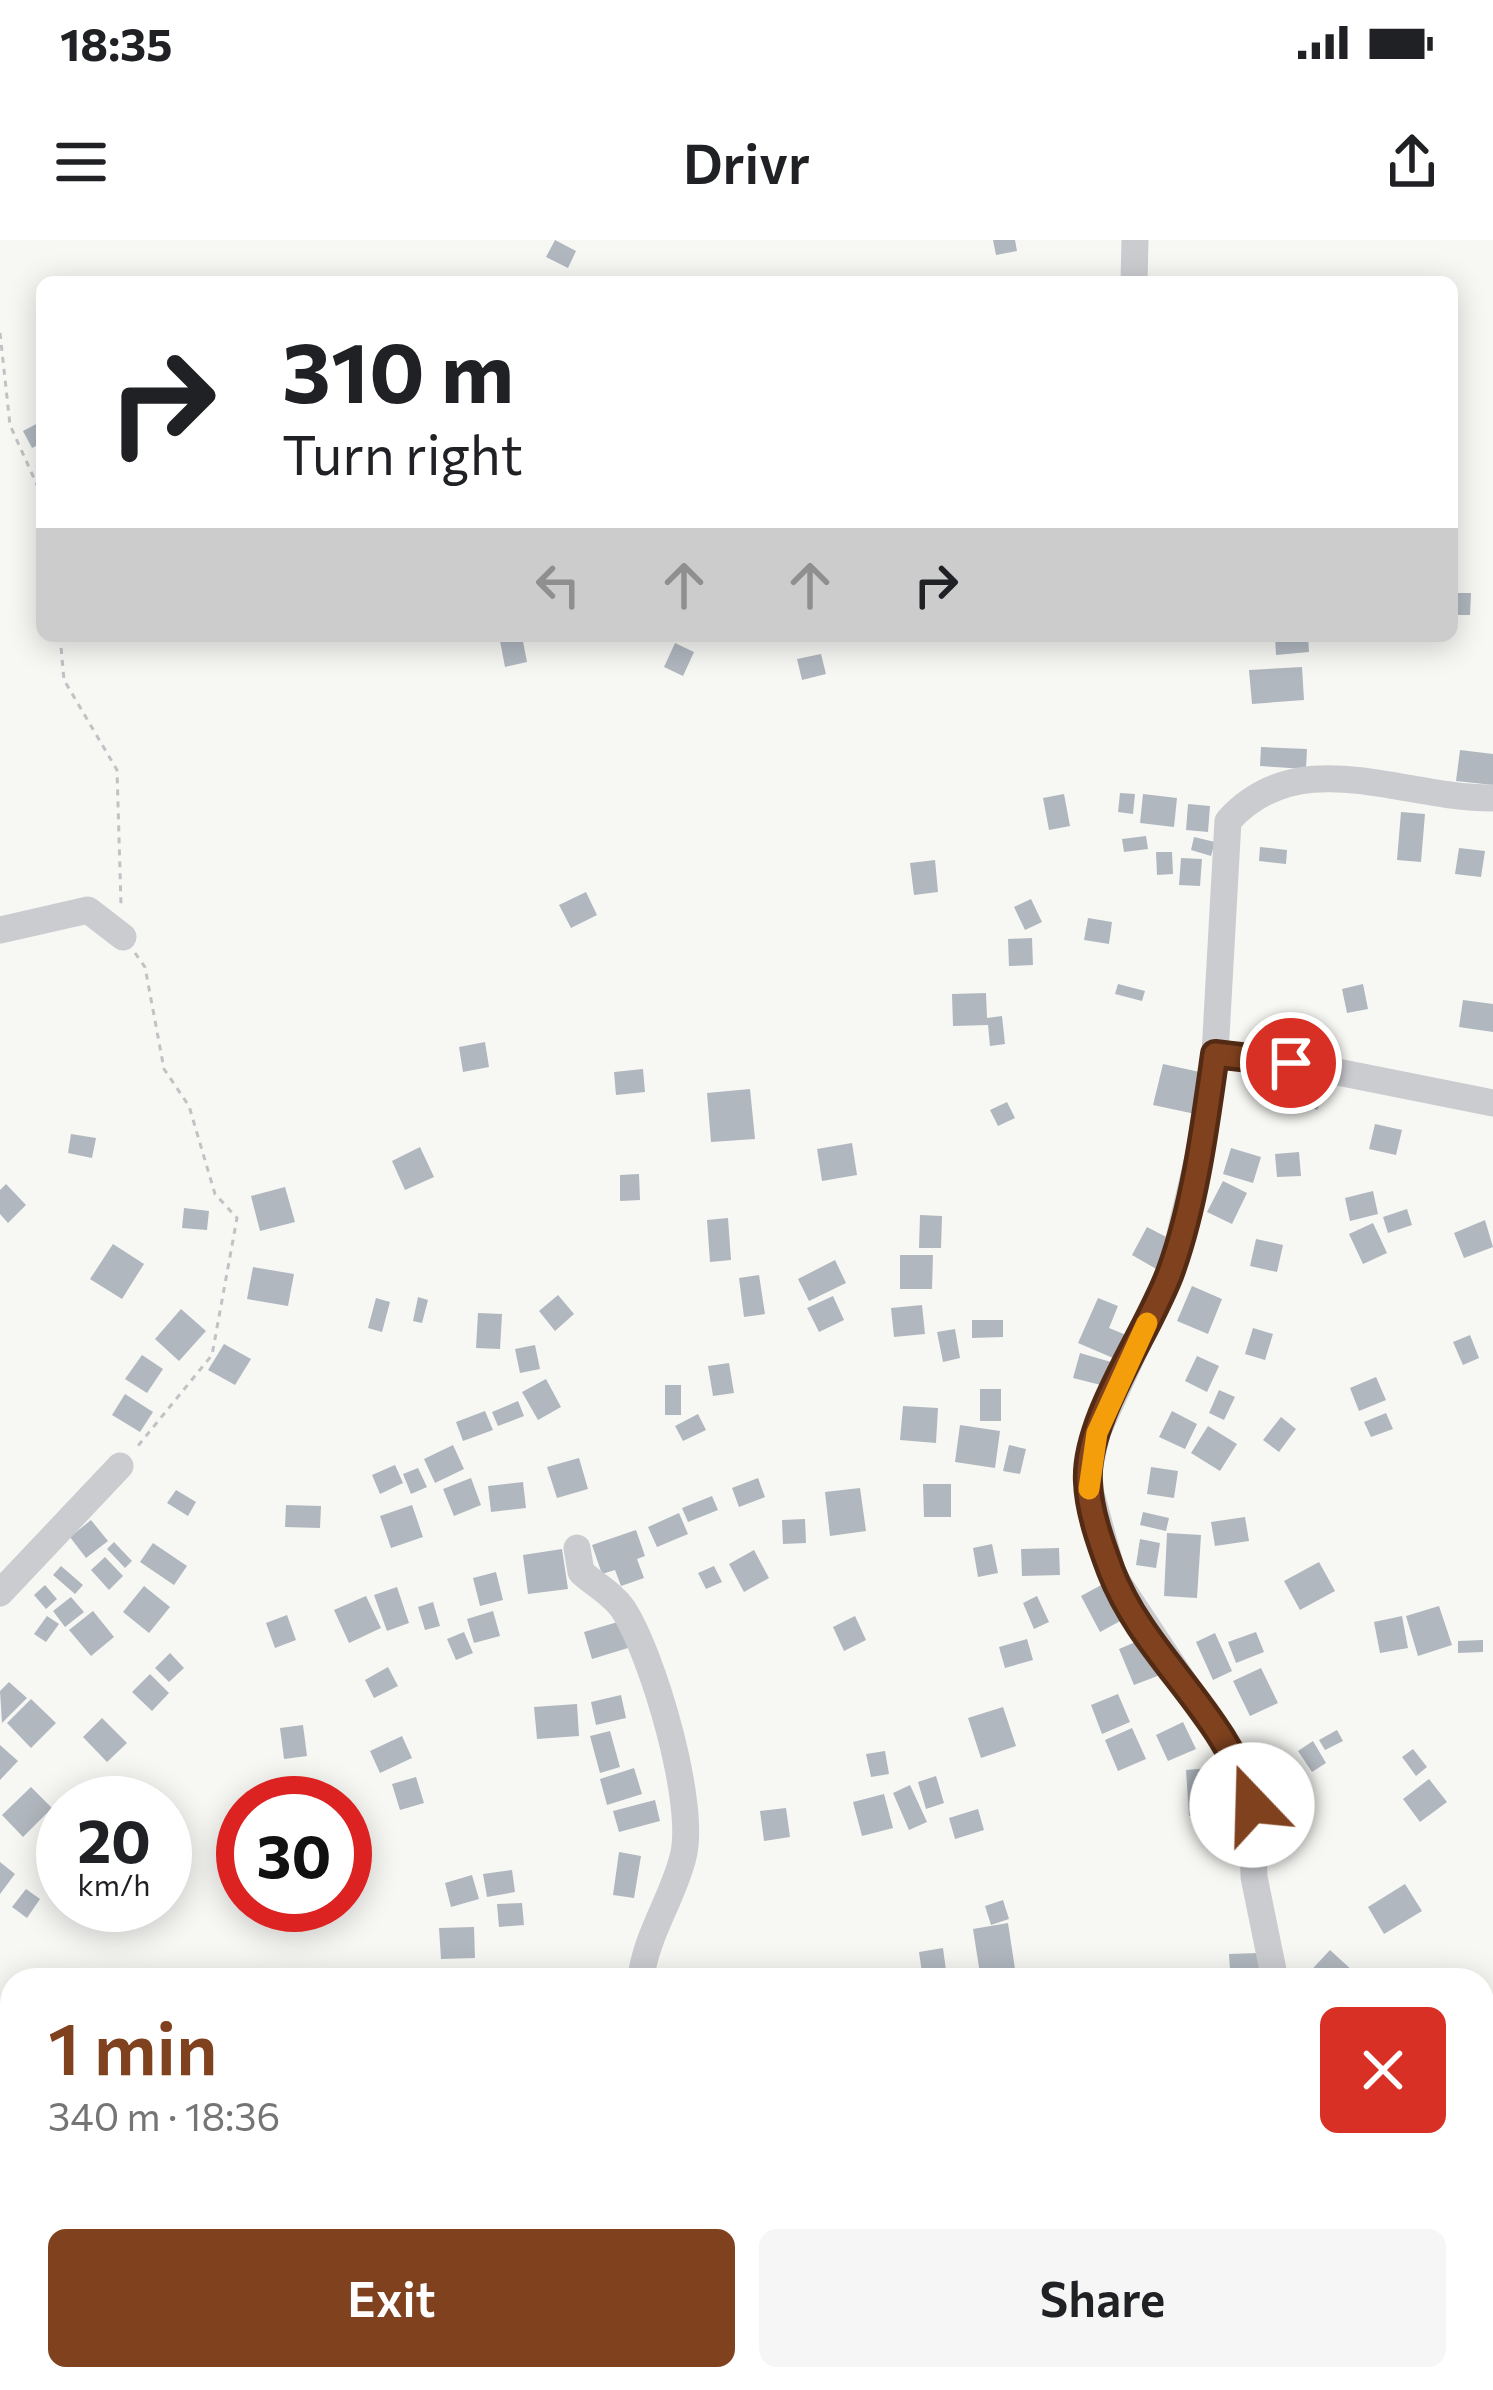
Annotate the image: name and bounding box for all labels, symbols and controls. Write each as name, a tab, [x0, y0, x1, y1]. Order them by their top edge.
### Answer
text: 18:35	[60, 15, 173, 70]
icon: menu	[48, 129, 114, 195]
text: Drivr	[683, 129, 810, 195]
icon: share	[1379, 129, 1445, 195]
text: 310 m	[282, 318, 514, 420]
icon: right	[84, 324, 240, 480]
text: Turn right	[282, 420, 523, 486]
icon: left	[525, 552, 591, 618]
icon: ahead	[651, 552, 717, 618]
icon: ahead	[777, 552, 843, 618]
icon: right	[903, 552, 969, 618]
pin	[1240, 1012, 1342, 1114]
icon: arrive	[1258, 1030, 1324, 1096]
position arrow	[1189, 1742, 1315, 1868]
speed limit sign: 30	[216, 1776, 372, 1932]
text: 20	[77, 1802, 151, 1875]
text: km/h	[78, 1865, 150, 1902]
text: 1 min	[48, 2002, 218, 2090]
button: close	[1320, 2007, 1446, 2133]
text: 340 m · 18:36	[48, 2091, 280, 2139]
button: Exit	[48, 2229, 735, 2367]
button: Share	[759, 2229, 1446, 2367]

